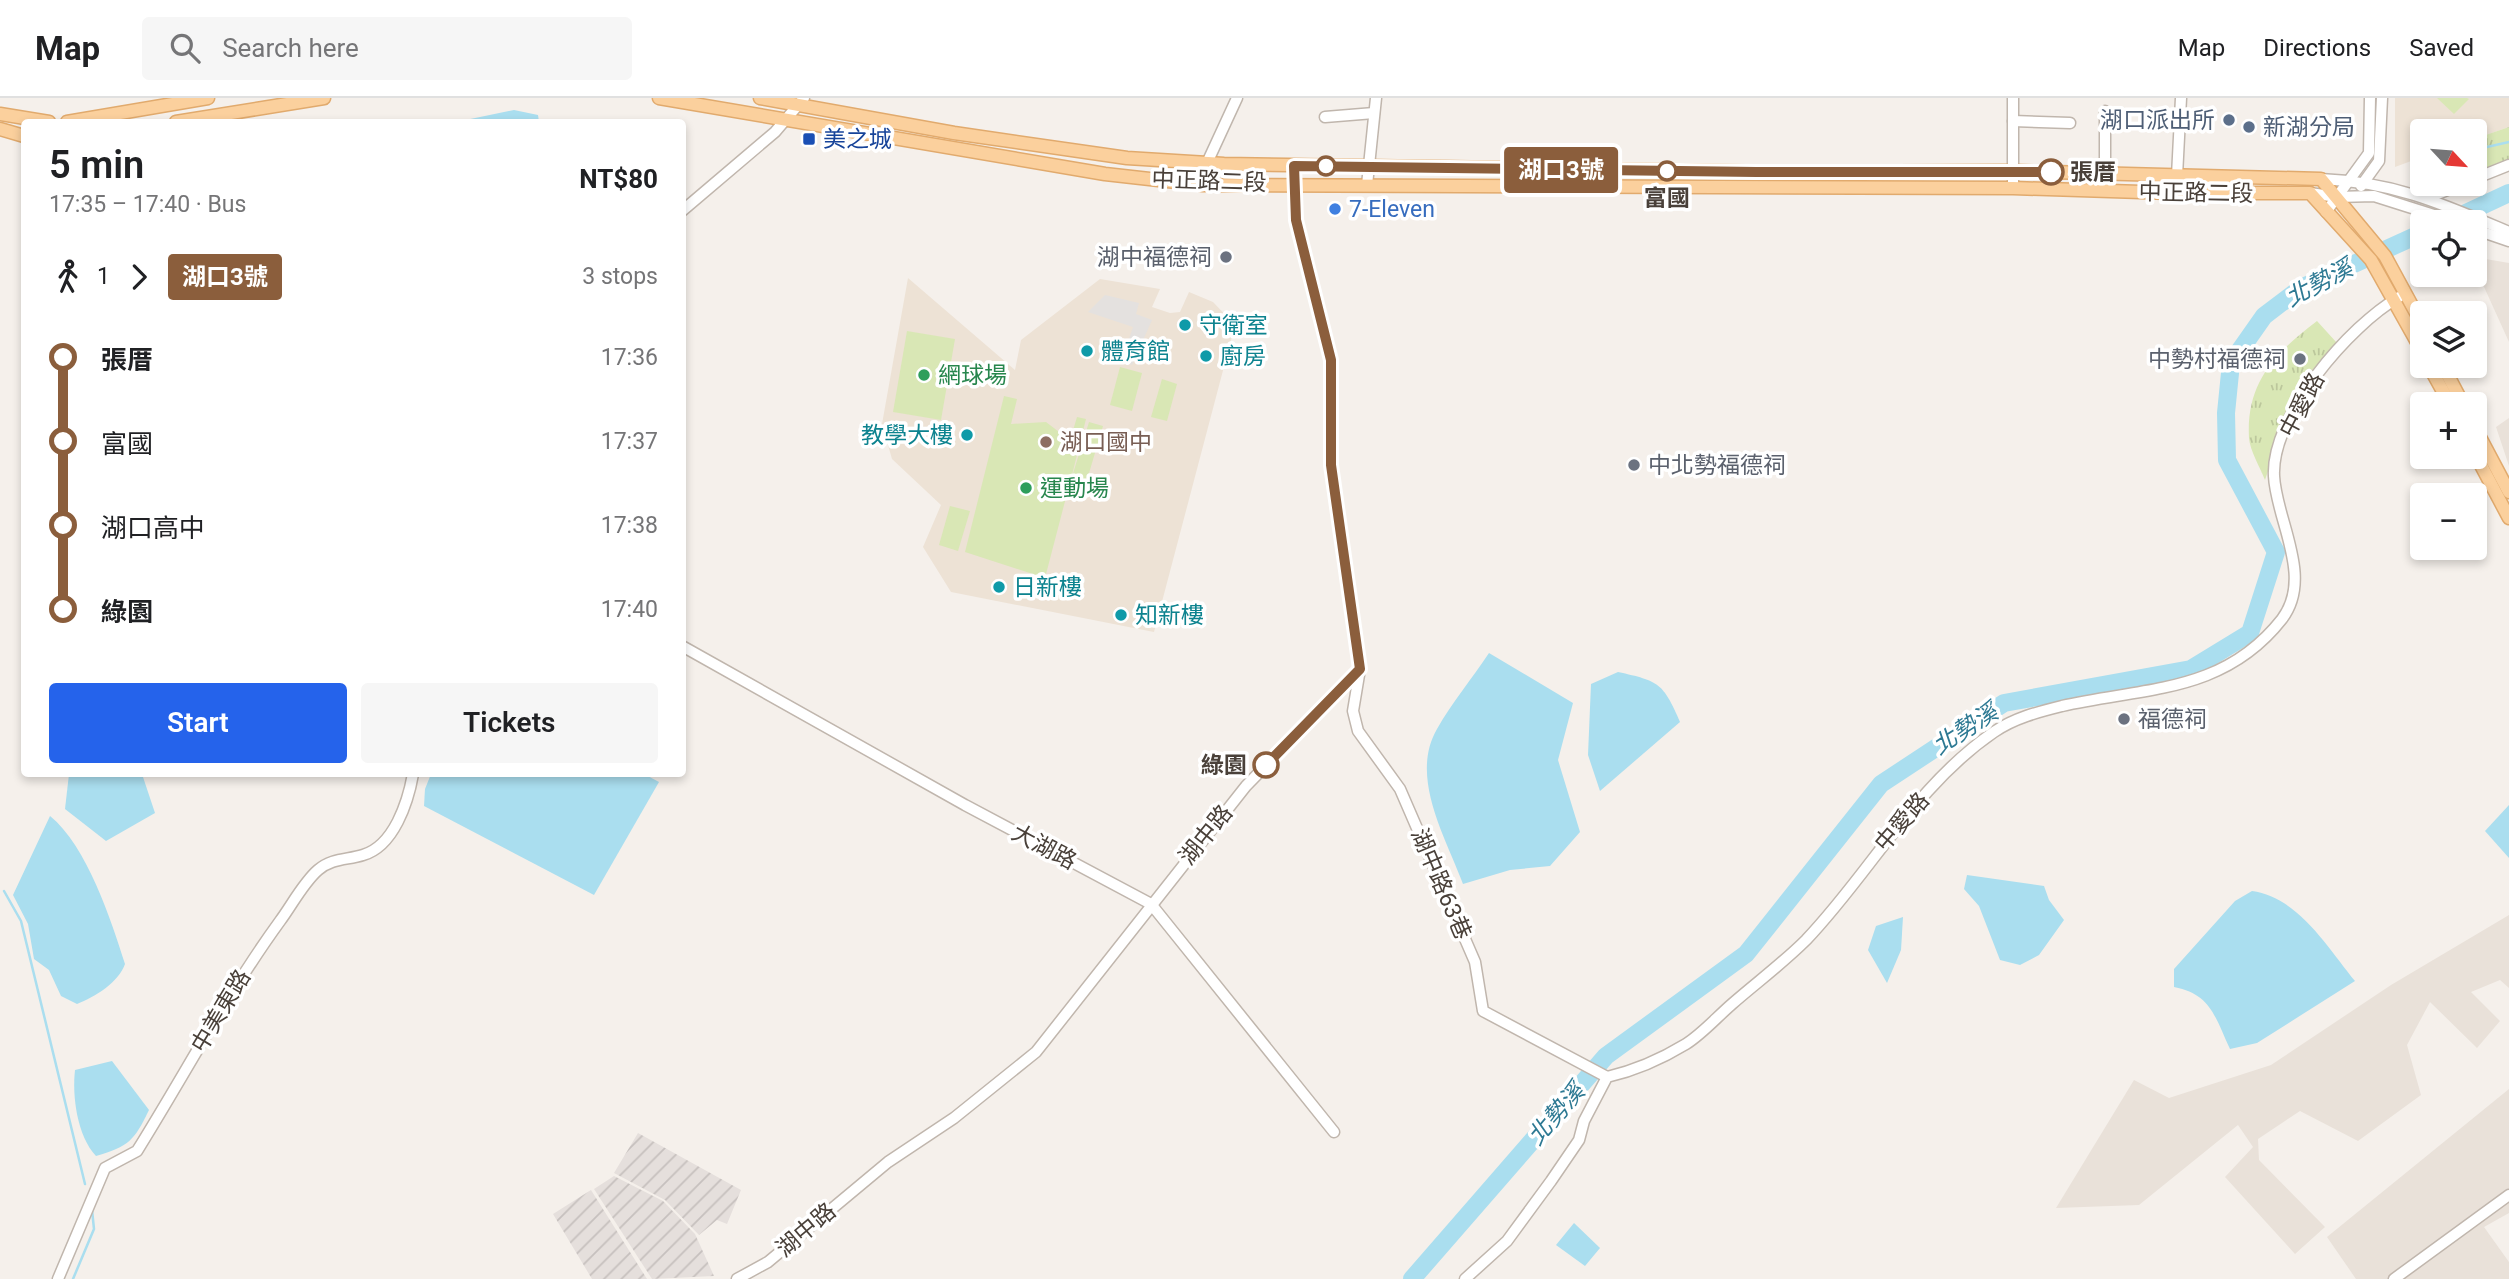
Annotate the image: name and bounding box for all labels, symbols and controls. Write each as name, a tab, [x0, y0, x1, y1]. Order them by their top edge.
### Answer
search box	[142, 17, 632, 80]
text: Map	[35, 29, 100, 68]
icon: search	[166, 29, 204, 67]
text: Search here	[222, 33, 359, 63]
text: Map	[2178, 34, 2225, 62]
text: Directions	[2263, 34, 2371, 62]
text: Saved	[2409, 34, 2474, 62]
place label: 湖口派出所	[2100, 107, 2215, 134]
marker: 湖口派出所	[2221, 112, 2237, 128]
place label: 新湖分局	[2263, 114, 2355, 141]
marker: 新湖分局	[2241, 119, 2257, 135]
north arrow	[2410, 119, 2487, 196]
map controls	[2410, 119, 2487, 560]
place label: 美之城	[823, 126, 892, 153]
marker: 美之城	[801, 131, 817, 147]
text: 5 min	[49, 143, 144, 187]
line badge: 湖口3號	[1512, 147, 1610, 193]
unlabelled marker	[1316, 156, 1336, 176]
text: 湖口3號	[1518, 156, 1604, 184]
marker: 張厝	[2038, 159, 2064, 185]
place label: 張厝	[2070, 159, 2116, 186]
marker: 富國	[1657, 161, 1677, 181]
text: NT$80	[579, 164, 658, 194]
street label: 中正路二段	[1151, 166, 1267, 196]
street label: 中正路二段	[2138, 178, 2254, 208]
place label: 富國	[1644, 185, 1690, 212]
text: 17:35 – 17:40 · Bus	[49, 191, 246, 218]
place label: 7-Eleven	[1349, 196, 1435, 223]
marker: 7-Eleven	[1327, 201, 1343, 217]
button: locate	[2410, 210, 2487, 287]
place label: 湖中福德祠	[1097, 244, 1212, 271]
marker: 湖中福德祠	[1218, 249, 1234, 265]
water label: 北勢溪	[2281, 252, 2360, 312]
icon: walk	[49, 258, 87, 296]
icon: forward	[120, 258, 158, 296]
text: 1	[97, 263, 110, 290]
text: 湖口3號	[182, 263, 268, 291]
text: 3 stops	[582, 263, 658, 290]
button: layers	[2410, 301, 2487, 378]
place label: 守衛室	[1199, 312, 1268, 339]
marker: 守衛室	[1177, 317, 1193, 333]
place label: 體育館	[1101, 338, 1170, 365]
marker: 體育館	[1079, 343, 1095, 359]
place label: 廚房	[1220, 343, 1266, 370]
text: 17:36	[601, 344, 658, 371]
text: 張厝	[101, 345, 153, 375]
place label: 中勢村福德祠	[2148, 346, 2286, 373]
marker: 廚房	[1198, 348, 1214, 364]
marker: 中勢村福德祠	[2292, 351, 2308, 367]
place label: 網球場	[938, 362, 1007, 389]
marker: 網球場	[916, 367, 932, 383]
street label: 中愛路	[2274, 368, 2330, 442]
button: +	[2410, 392, 2487, 469]
place label: 教學大樓	[861, 422, 953, 449]
marker: 教學大樓	[959, 427, 975, 443]
text: 17:37	[601, 428, 658, 455]
text: 富國	[101, 429, 153, 459]
place label: 湖口國中	[1060, 429, 1152, 456]
marker: 湖口國中	[1038, 434, 1054, 450]
place label: 中北勢福德祠	[1648, 452, 1786, 479]
marker: 中北勢福德祠	[1626, 457, 1642, 473]
place label: 運動場	[1040, 475, 1109, 502]
marker: 運動場	[1018, 480, 1034, 496]
button: −	[2410, 483, 2487, 560]
text: 17:38	[601, 512, 658, 539]
text: 湖口高中	[101, 513, 205, 543]
place label: 日新樓	[1013, 574, 1082, 601]
marker: 日新樓	[991, 579, 1007, 595]
text: 17:40	[601, 596, 658, 623]
text: 綠園	[101, 597, 153, 627]
place label: 知新樓	[1135, 602, 1204, 629]
marker: 知新樓	[1113, 607, 1129, 623]
button: Start	[49, 683, 347, 763]
button: Tickets	[361, 683, 658, 763]
water label: 北勢溪	[1927, 696, 2005, 760]
place label: 福德祠	[2138, 706, 2207, 733]
marker: 福德祠	[2116, 711, 2132, 727]
place label: 綠園	[1201, 752, 1247, 779]
marker: 綠園	[1253, 752, 1279, 778]
street label: 中愛路	[1869, 787, 1935, 857]
street label: 湖中路	[1174, 800, 1238, 870]
street label: 大湖路	[1007, 819, 1081, 875]
street label: 湖中路63巷	[1406, 824, 1476, 944]
street label: 中美東路	[186, 965, 256, 1057]
water label: 北勢溪	[1522, 1075, 1592, 1150]
street label: 湖中路	[771, 1197, 841, 1263]

